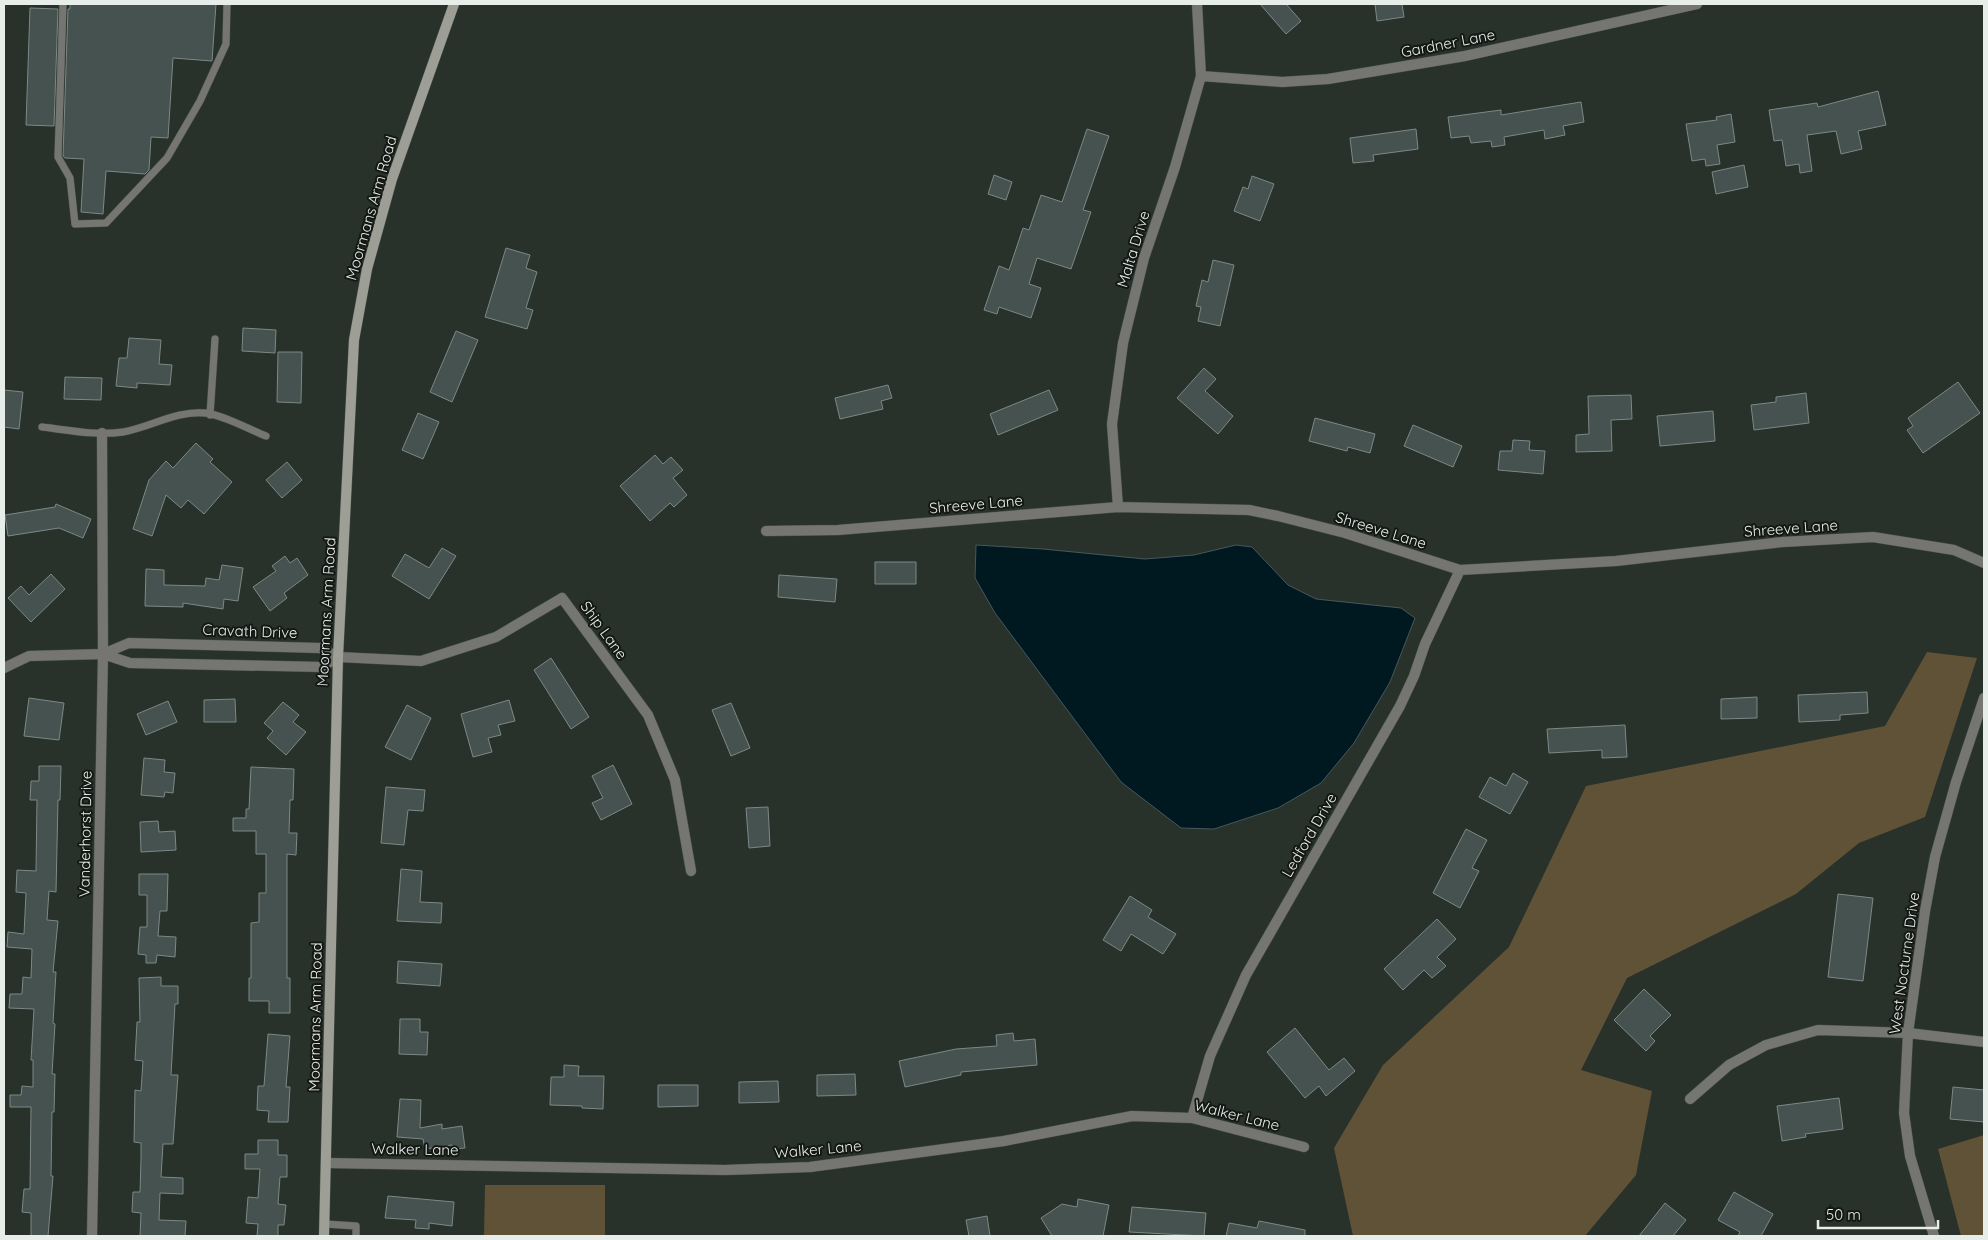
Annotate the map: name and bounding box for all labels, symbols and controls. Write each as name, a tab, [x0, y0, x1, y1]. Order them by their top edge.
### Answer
street label: Gardner Lane	[1399, 25, 1497, 61]
street label: Moormans Arm Road	[341, 134, 401, 282]
street label: Malta Drive	[1112, 208, 1154, 290]
street label: Shreeve Lane	[928, 490, 1024, 518]
street label: Shreeve Lane	[1333, 507, 1429, 553]
street label: Shreeve Lane	[1743, 515, 1839, 541]
street label: Moormans Arm Road	[313, 537, 339, 687]
street label: Ship Lane	[576, 597, 632, 663]
street label: Cravath Drive	[202, 620, 298, 642]
street label: Vanderhorst Drive	[74, 771, 96, 897]
street label: Ledford Drive	[1277, 789, 1341, 881]
street label: West Nocturne Drive	[1885, 891, 1923, 1035]
street label: Moormans Arm Road	[304, 942, 326, 1092]
street label: Walker Lane	[1192, 1095, 1282, 1135]
street label: Walker Lane	[774, 1136, 862, 1162]
street label: Walker Lane	[371, 1139, 459, 1159]
scale bar	[1818, 1198, 1938, 1230]
text: 50 m	[1826, 1205, 1861, 1224]

